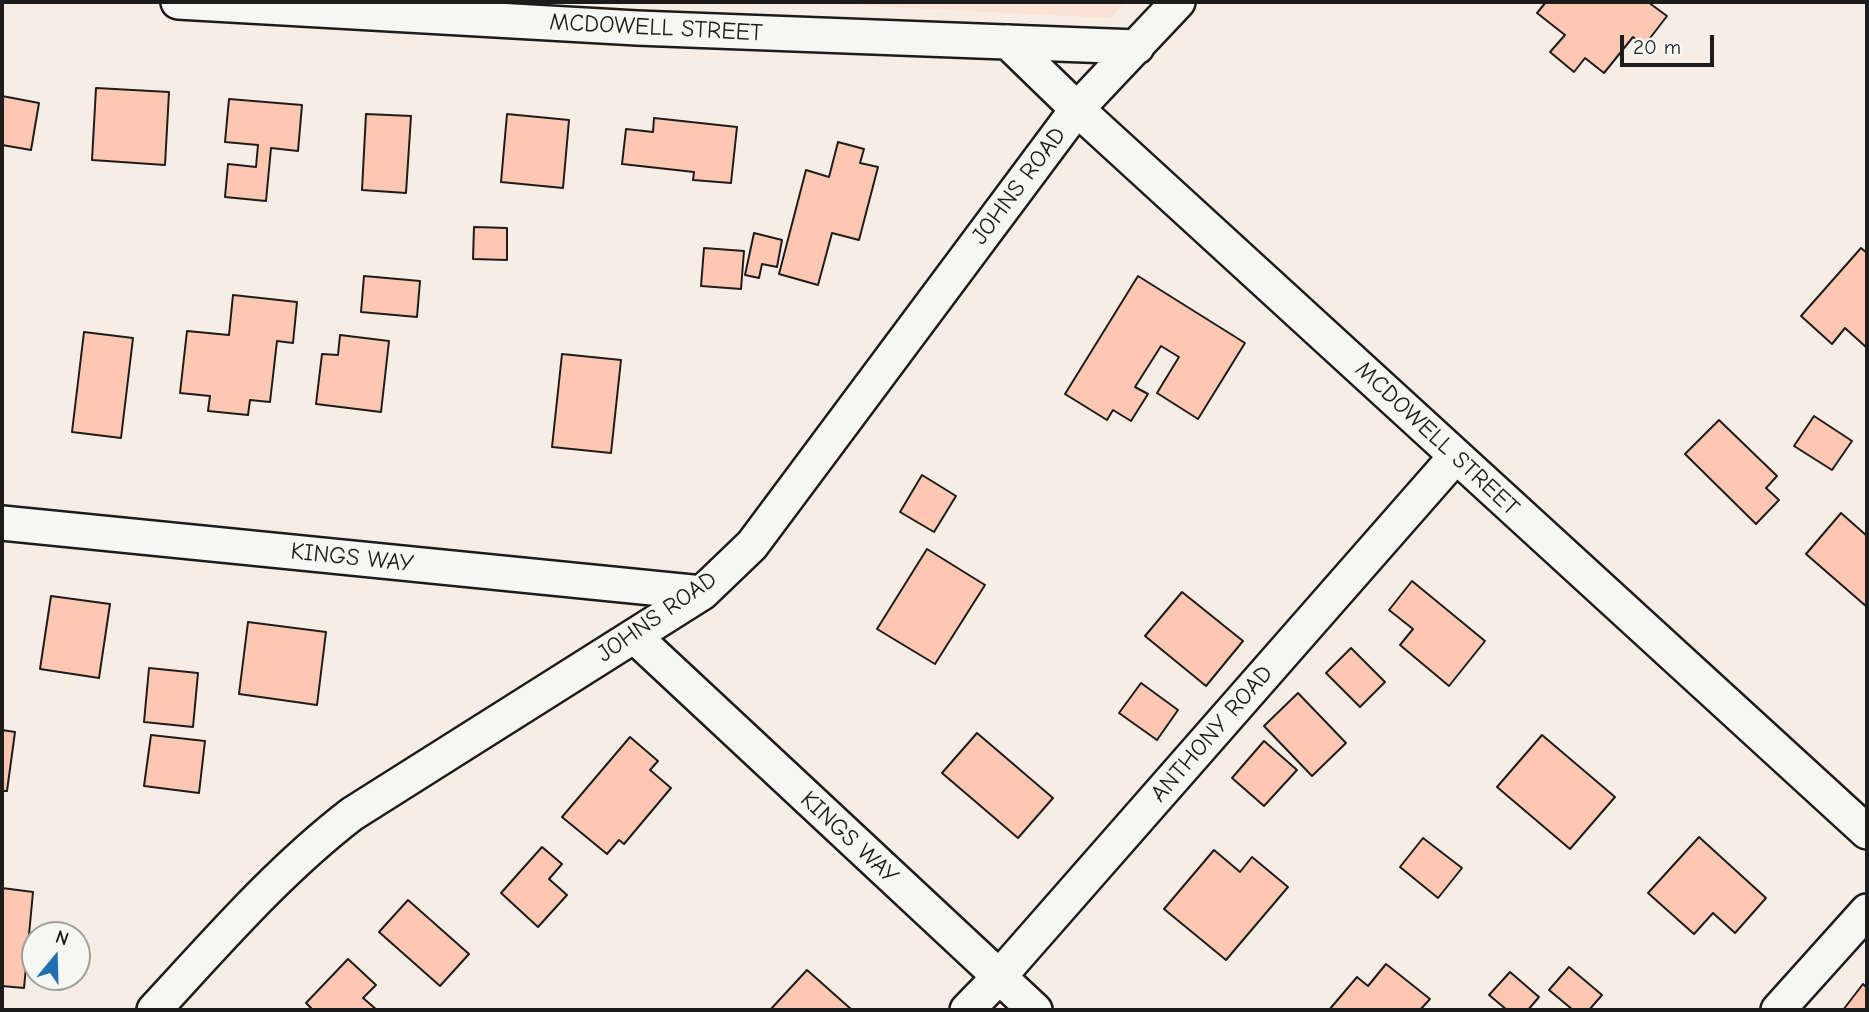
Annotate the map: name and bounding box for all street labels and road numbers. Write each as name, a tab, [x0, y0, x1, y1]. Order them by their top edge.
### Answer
street label: MCDOWELL STREET	[549, 8, 763, 48]
street label: JOHNS ROAD	[966, 122, 1072, 250]
street label: MCDOWELL STREET	[1349, 356, 1525, 522]
street label: KINGS WAY	[289, 537, 415, 579]
street label: JOHNS ROAD	[592, 565, 722, 669]
street label: ANTHONY ROAD	[1145, 660, 1279, 808]
street label: KINGS WAY	[794, 785, 904, 891]

